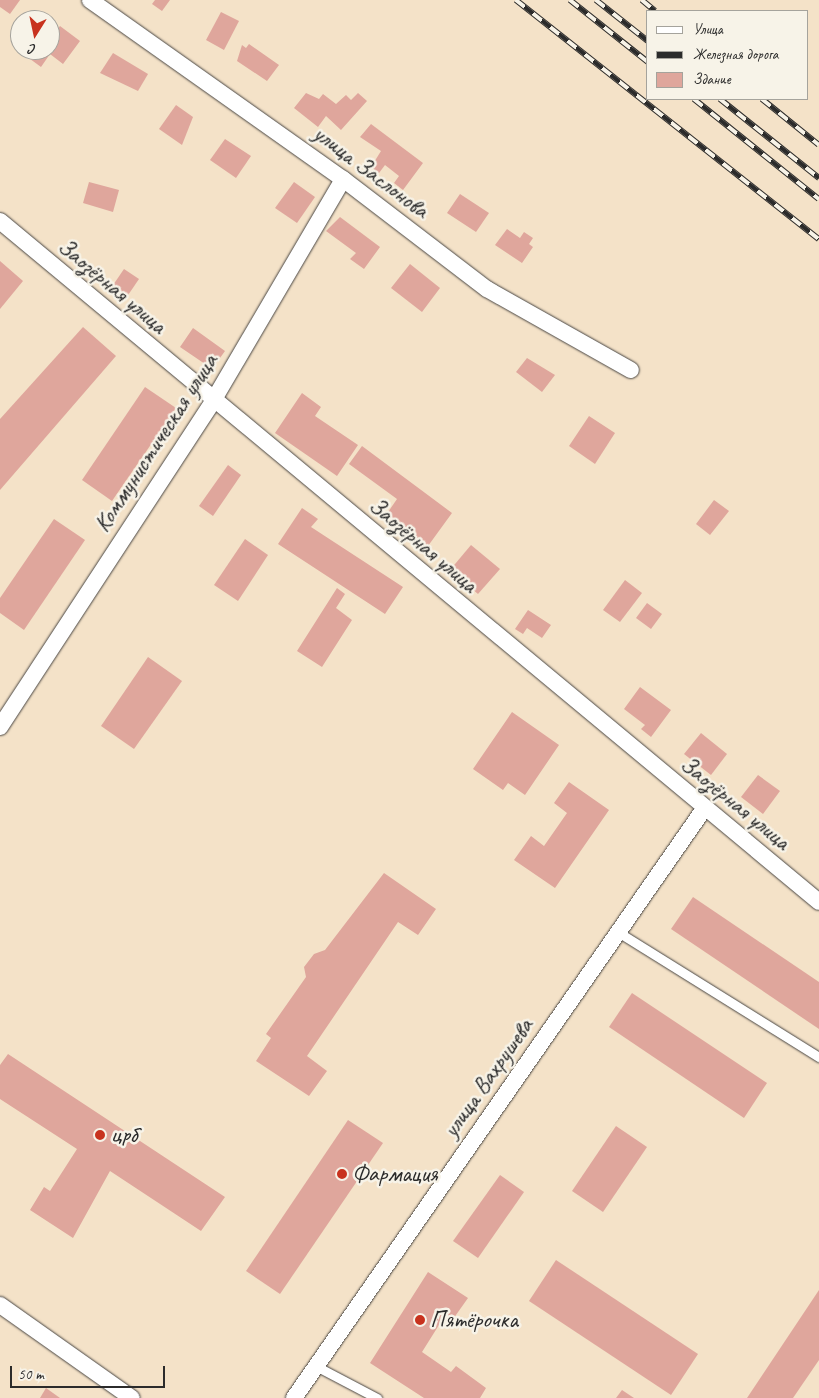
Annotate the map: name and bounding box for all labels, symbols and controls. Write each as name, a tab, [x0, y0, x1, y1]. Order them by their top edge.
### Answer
north arrow	[10, 10, 60, 60]
legend	[646, 10, 809, 100]
text: Улица	[693, 20, 723, 39]
text: С	[28, 40, 37, 58]
text: Железная дорога	[693, 45, 778, 64]
text: Здание	[693, 70, 731, 89]
street label: улица Заслонова	[308, 120, 434, 224]
street label: Заозёрная улица	[51, 232, 173, 340]
street label: Коммунистическая улица	[87, 348, 225, 538]
street label: Заозёрная улица	[362, 491, 484, 599]
street label: Заозёрная улица	[673, 749, 797, 857]
street label: улица Вахрушева	[436, 1013, 540, 1143]
place label: црб	[111, 1121, 137, 1149]
marker: црб	[93, 1128, 107, 1142]
place label: Фармация	[352, 1160, 438, 1188]
marker: Фармация	[336, 1168, 348, 1180]
place label: Пятёрочка	[430, 1306, 518, 1334]
marker: Пятёрочка	[414, 1314, 426, 1326]
scale bar	[12, 1356, 168, 1388]
text: 50 m	[18, 1365, 44, 1384]

